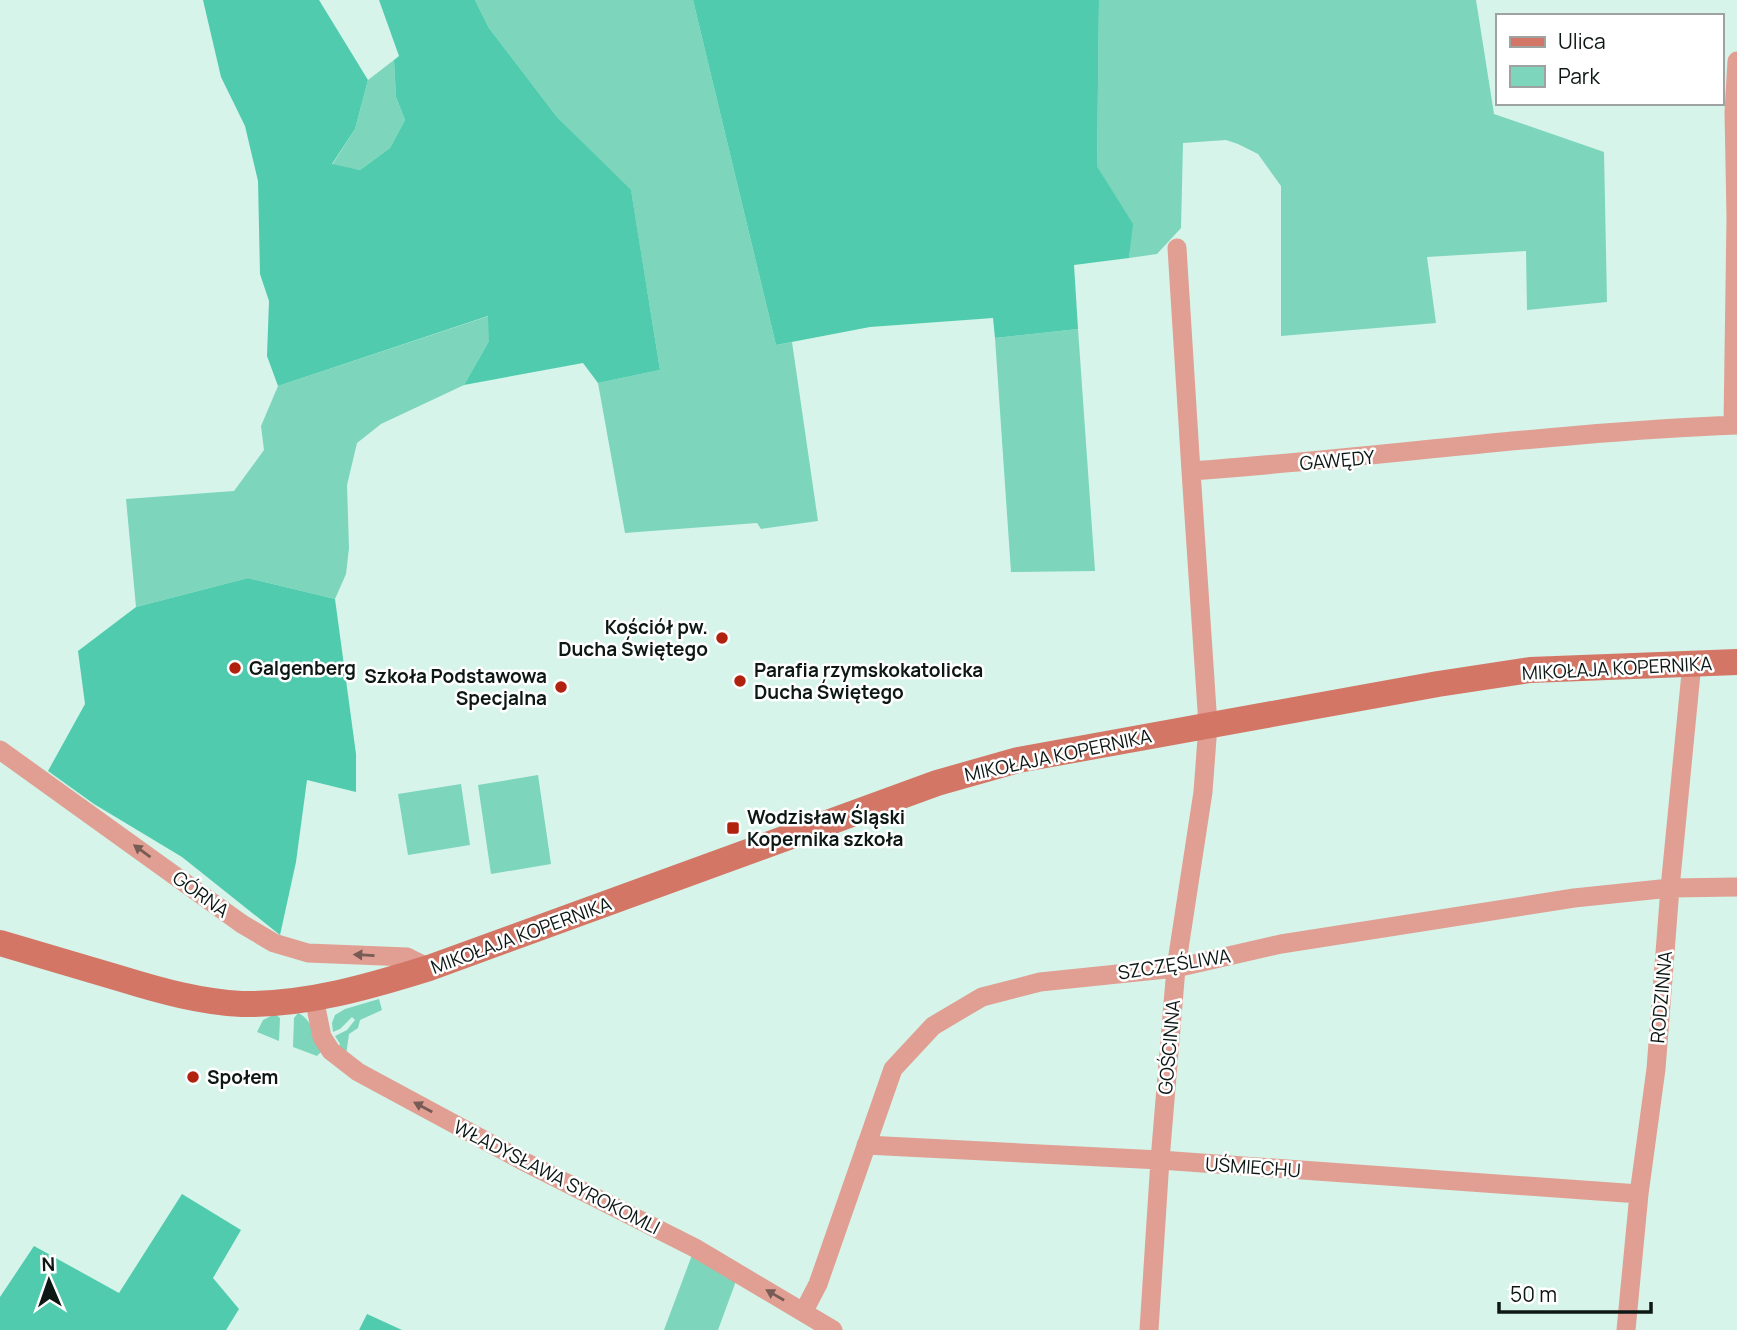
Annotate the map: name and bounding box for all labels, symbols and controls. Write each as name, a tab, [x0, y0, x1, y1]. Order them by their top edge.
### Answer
legend	[1496, 14, 1723, 105]
text: Ulica	[1558, 27, 1606, 55]
text: Park	[1558, 62, 1600, 90]
street label: GAWĘDY	[1298, 444, 1376, 476]
place label: Kościół pw. Ducha Świętego	[558, 614, 708, 662]
marker: Kościół pw. Ducha Świętego	[714, 630, 730, 646]
street label: MIKOŁAJA KOPERNIKA	[1521, 650, 1713, 686]
place label: Galgenberg	[249, 655, 356, 681]
place label: Parafia rzymskokatolicka Ducha Świętego	[754, 657, 983, 705]
marker: Galgenberg	[227, 660, 243, 676]
place label: Szkoła Podstawowa Specjalna	[364, 663, 547, 711]
marker: Parafia rzymskokatolicka Ducha Świętego	[732, 673, 748, 689]
marker: Szkoła Podstawowa Specjalna	[553, 679, 569, 695]
street label: MIKOŁAJA KOPERNIKA	[962, 722, 1154, 788]
place label: Wodzisław Śląski Kopernika szkoła	[747, 804, 905, 852]
marker: Wodzisław Śląski Kopernika szkoła	[725, 820, 741, 836]
one-way arrow	[133, 844, 151, 858]
street label: GÓRNA	[167, 865, 235, 923]
street label: MIKOŁAJA KOPERNIKA	[427, 890, 615, 980]
street label: SZCZĘŚLIWA	[1116, 942, 1232, 986]
one-way arrow	[352, 949, 374, 960]
street label: RODZINNA	[1644, 950, 1678, 1044]
street label: GOŚCINNA	[1152, 999, 1186, 1095]
place label: Społem	[207, 1064, 278, 1090]
marker: Społem	[185, 1069, 201, 1085]
one-way arrow	[413, 1101, 433, 1113]
street label: WŁADYSŁAWA SYROKOMLI	[449, 1114, 665, 1240]
street label: UŚMIECHU	[1204, 1151, 1302, 1183]
north arrow	[14, 1246, 84, 1316]
text: N	[41, 1251, 56, 1277]
scale bar	[1499, 1270, 1651, 1314]
text: 50 m	[1510, 1280, 1557, 1308]
one-way arrow	[765, 1289, 784, 1301]

